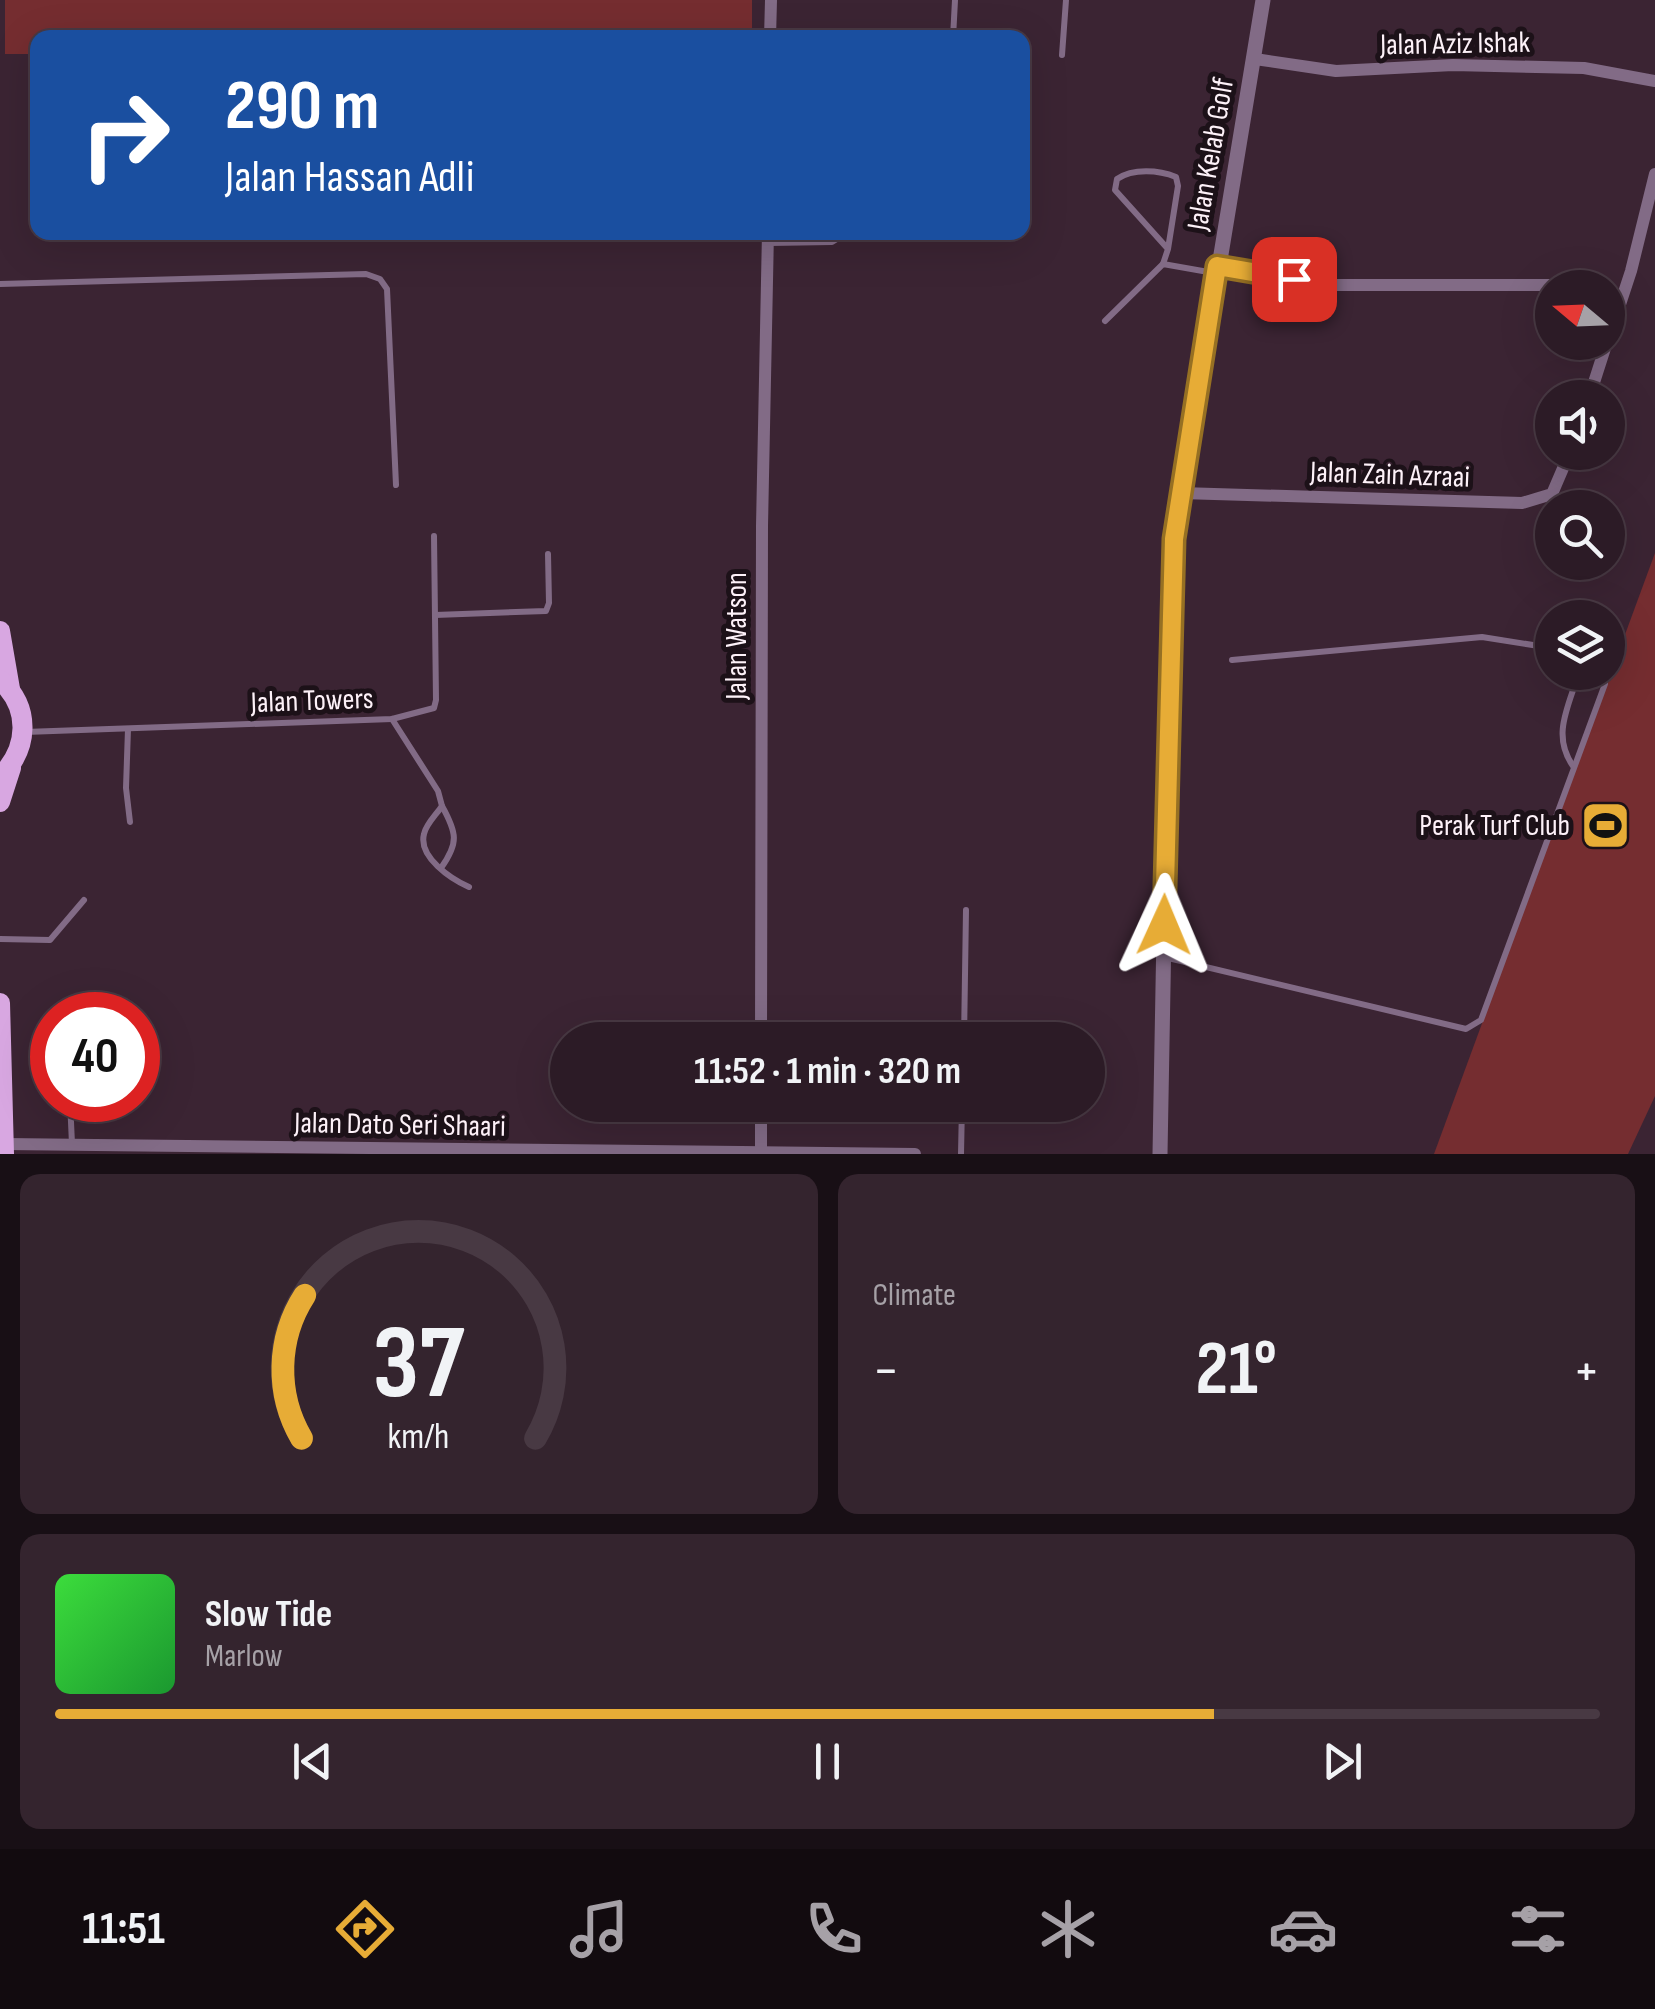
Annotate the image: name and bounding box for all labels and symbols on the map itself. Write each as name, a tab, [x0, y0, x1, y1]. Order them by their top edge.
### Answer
street label: Jalan Aziz Ishak	[1379, 25, 1531, 63]
street label: Jalan Kelab Golf	[1180, 75, 1242, 234]
pin	[1252, 237, 1337, 322]
north arrow	[1535, 270, 1625, 360]
street label: Jalan Zain Azraai	[1308, 454, 1471, 496]
street label: Jalan Watson	[719, 572, 755, 701]
street label: Jalan Towers	[249, 681, 374, 721]
sports icon: Perak Turf Club	[1579, 799, 1631, 851]
place label: Perak Turf Club	[1419, 808, 1570, 844]
position arrow	[1112, 873, 1216, 977]
speed limit sign: 40	[30, 992, 160, 1122]
street label: Jalan Dato Seri Shaari	[293, 1105, 506, 1145]

